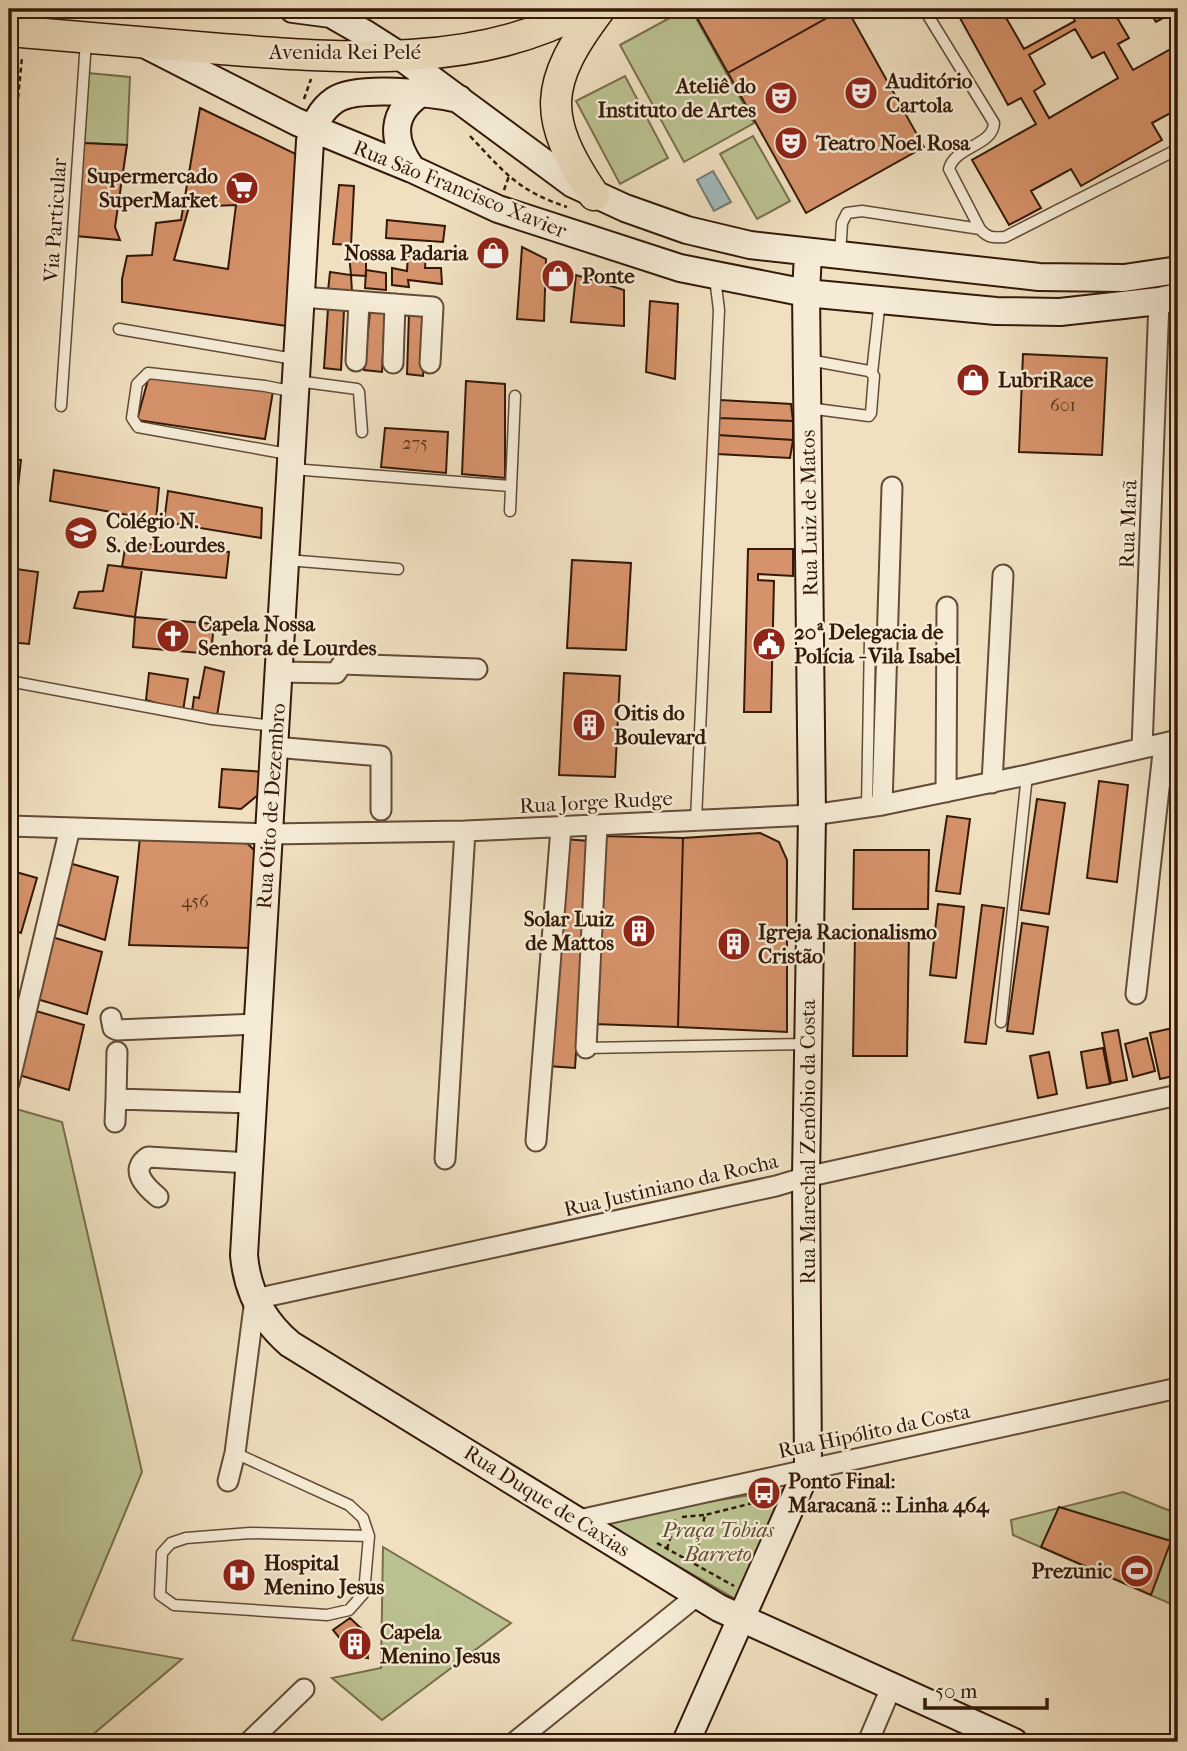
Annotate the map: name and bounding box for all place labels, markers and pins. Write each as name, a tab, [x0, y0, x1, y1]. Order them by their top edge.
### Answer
place label: Auditório Cartola	[884, 69, 973, 117]
place label: Ateliê do Instituto de Artes	[598, 74, 756, 122]
theatre icon: Auditório Cartola	[842, 74, 880, 112]
theatre icon: Ateliê do Instituto de Artes	[762, 79, 800, 117]
theatre icon: Teatro Noel Rosa	[772, 124, 810, 162]
place label: Teatro Noel Rosa	[815, 131, 971, 155]
place label: Supermercado SuperMarket	[87, 164, 218, 212]
supermarket icon: Supermercado SuperMarket	[223, 169, 261, 207]
shop icon: Nossa Padaria	[474, 234, 512, 272]
place label: Nossa Padaria	[344, 241, 469, 265]
shop icon: Ponte	[539, 257, 577, 295]
place label: Ponte	[582, 264, 635, 288]
shop icon: LubriRace	[954, 361, 992, 399]
place label: LubriRace	[998, 368, 1094, 392]
place label: Colégio N. S. de Lourdes	[106, 509, 225, 557]
school or university icon: Colégio N. S. de Lourdes	[62, 514, 100, 552]
place label: Capela Nossa Senhora de Lourdes	[198, 612, 377, 660]
church icon: Capela Nossa Senhora de Lourdes	[154, 617, 192, 655]
place label: 20ª Delegacia de Polícia - Vila Isabel	[794, 620, 961, 668]
public building icon: 20ª Delegacia de Polícia - Vila Isabel	[750, 625, 788, 663]
place label: Oitis do Boulevard	[614, 701, 707, 749]
building icon: Oitis do Boulevard	[570, 706, 608, 744]
place label: Solar Luiz de Mattos	[524, 907, 615, 955]
building icon: Solar Luiz de Mattos	[620, 912, 658, 950]
place label: Igreja Racionalismo Cristão	[758, 920, 937, 968]
building icon: Igreja Racionalismo Cristão	[715, 925, 753, 963]
place label: Ponto Final: Maracanã :: Linha 464	[787, 1469, 990, 1518]
bus stop icon: Ponto Final: Maracanã :: Linha 464	[745, 1474, 783, 1512]
place label: Hospital Menino Jesus	[263, 1551, 384, 1599]
sports icon: Prezunic	[1118, 1552, 1156, 1590]
hospital icon: Hospital Menino Jesus	[220, 1556, 258, 1594]
place label: Prezunic	[1031, 1559, 1112, 1583]
place label: Capela Menino Jesus	[379, 1620, 500, 1668]
building icon: Capela Menino Jesus	[336, 1625, 374, 1663]

